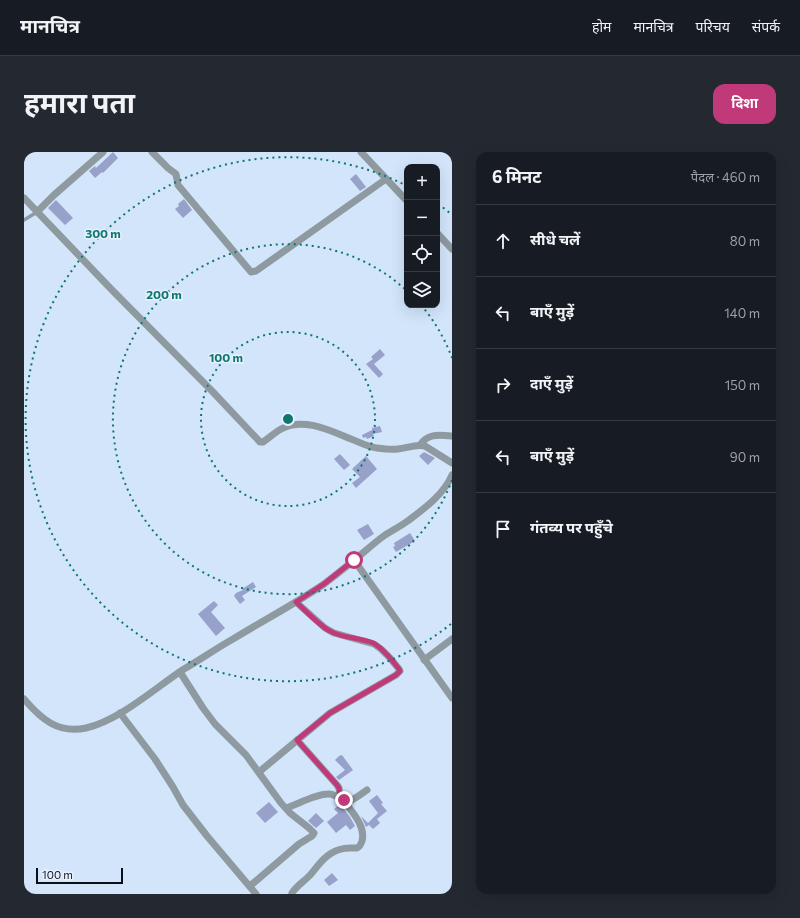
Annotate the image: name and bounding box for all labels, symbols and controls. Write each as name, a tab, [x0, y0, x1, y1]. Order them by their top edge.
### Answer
text: मानचित्र	[20, 14, 80, 37]
text: होम	[592, 18, 611, 35]
text: मानचित्र	[633, 18, 674, 35]
text: परिचय	[696, 18, 730, 35]
text: संपर्क	[752, 18, 780, 35]
button: दिशा	[713, 84, 776, 124]
text: हमारा पता	[24, 85, 135, 119]
map controls	[404, 164, 440, 308]
button: +	[404, 164, 440, 200]
text: 6 मिनट	[492, 166, 541, 187]
text: पैदल · 460 m	[691, 169, 760, 185]
button: −	[404, 200, 440, 236]
text: 300 m	[85, 226, 121, 240]
icon: ahead	[492, 230, 514, 252]
text: सीधे चलें	[530, 230, 580, 248]
text: 80 m	[730, 233, 760, 249]
button: locate	[404, 236, 440, 272]
button: layers	[404, 272, 440, 308]
text: 200 m	[146, 287, 182, 301]
icon: left	[492, 302, 514, 324]
text: बाएँ मुड़ें	[530, 302, 574, 320]
text: 140 m	[724, 305, 760, 321]
text: 100 m	[209, 350, 243, 364]
icon: right	[492, 374, 514, 396]
text: दाएँ मुड़ें	[530, 374, 573, 392]
text: 150 m	[725, 377, 760, 393]
centre of rings	[281, 412, 295, 426]
icon: left	[492, 446, 514, 468]
text: बाएँ मुड़ें	[530, 446, 574, 464]
text: 90 m	[730, 449, 760, 465]
icon: arrive	[492, 518, 514, 540]
text: गंतव्य पर पहुँचे	[530, 518, 613, 536]
route start	[345, 551, 363, 569]
route end	[335, 791, 353, 809]
scale bar	[36, 866, 123, 885]
text: 100 m	[42, 868, 73, 881]

